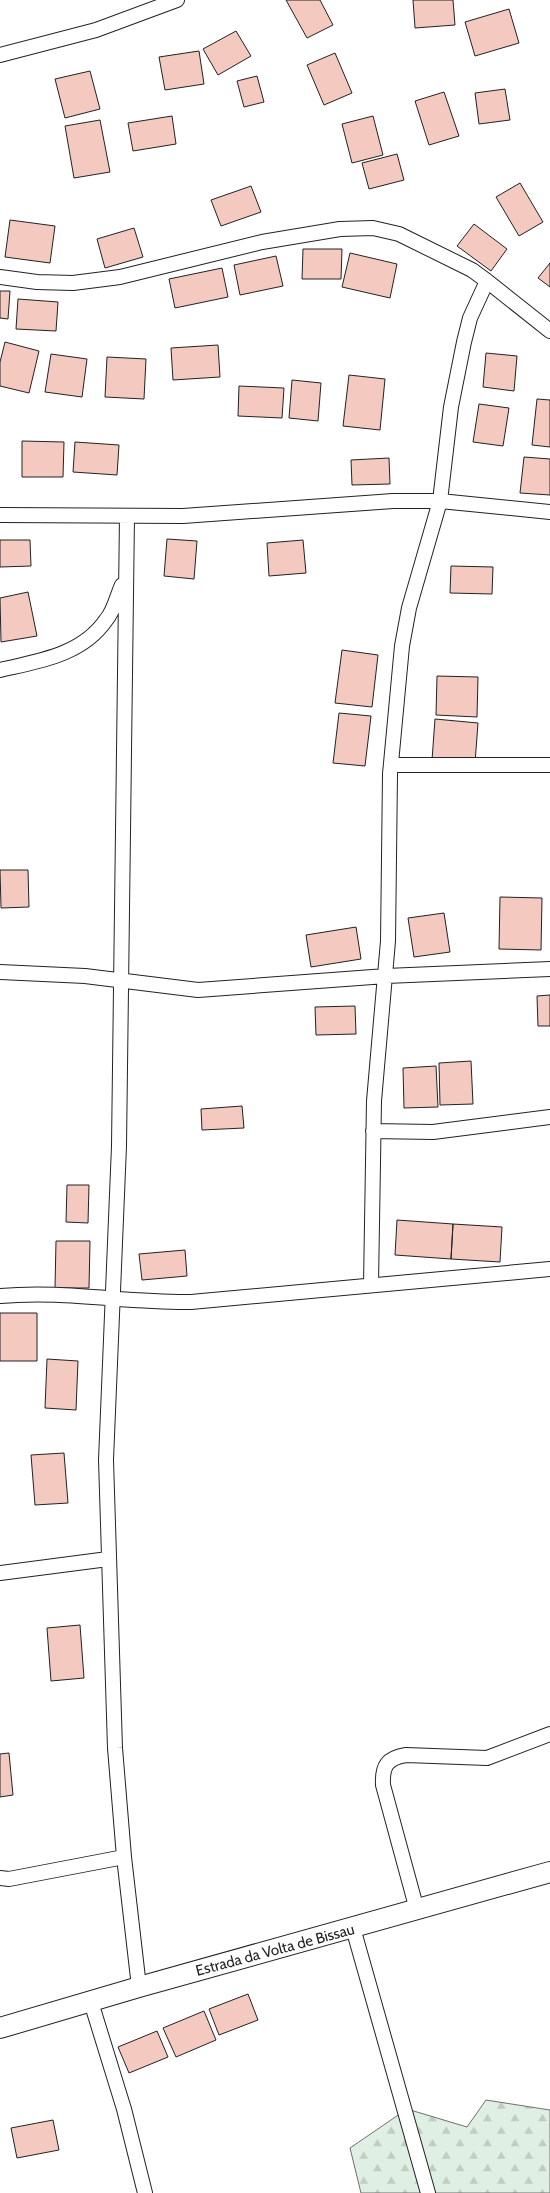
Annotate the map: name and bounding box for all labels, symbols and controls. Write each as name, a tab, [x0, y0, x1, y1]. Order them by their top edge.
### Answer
street label: Estrada da Volta de Bissau	[194, 1920, 356, 1980]

